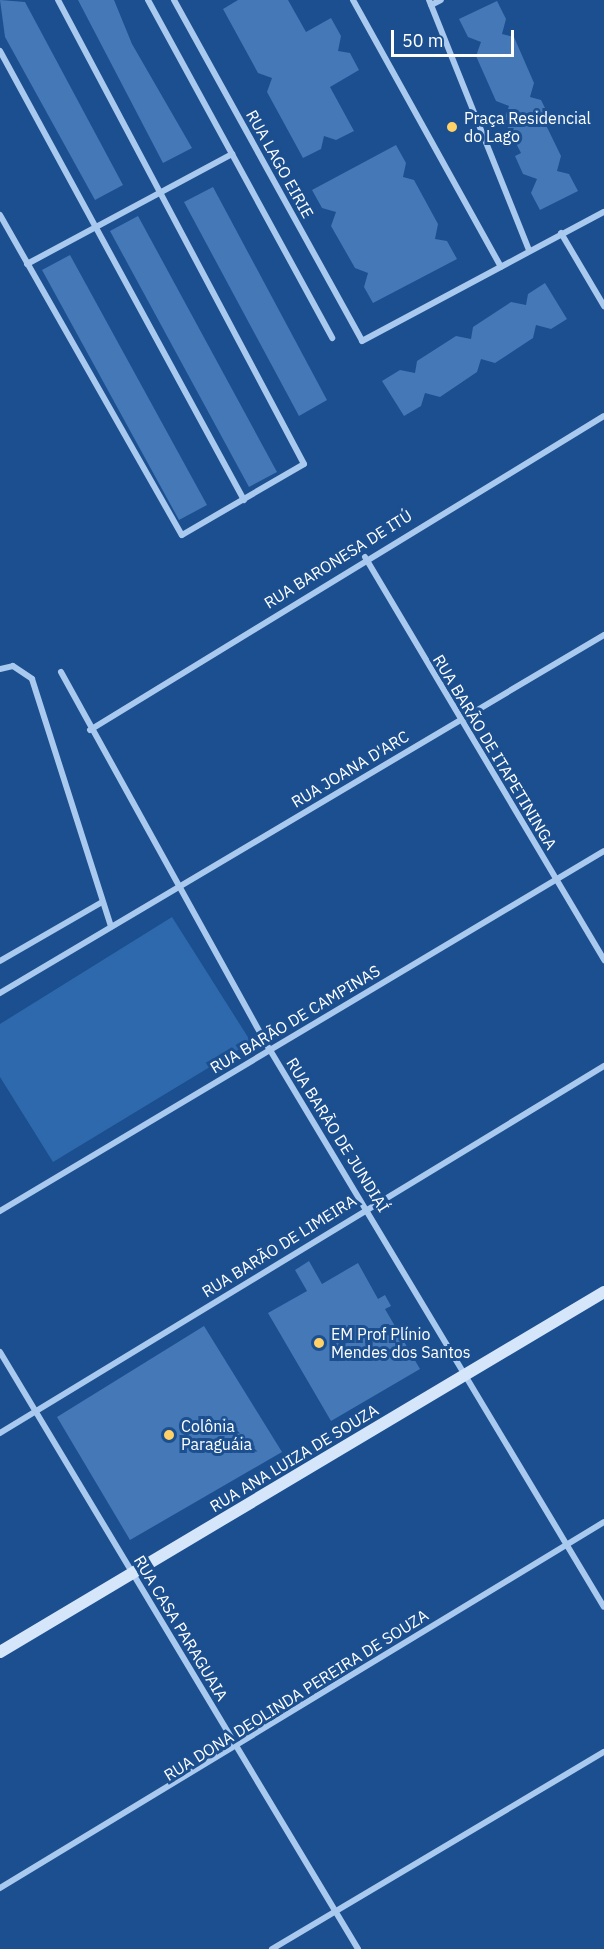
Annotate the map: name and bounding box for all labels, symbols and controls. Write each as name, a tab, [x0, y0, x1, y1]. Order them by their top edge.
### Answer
scale bar	[394, 18, 517, 56]
text: 50 m	[402, 29, 444, 52]
street label: RUA LAGO EIRIE	[242, 106, 318, 222]
place label: Praça Residencial do Lago	[464, 108, 591, 146]
marker: Praça Residencial do Lago	[445, 120, 459, 134]
street label: RUA BARONESA DE ITÚ	[261, 506, 415, 612]
street label: RUA BARÃO DE ITAPETININGA	[429, 651, 561, 853]
street label: RUA JOANA D'ARC	[288, 726, 412, 812]
street label: RUA BARÃO DE CAMPINAS	[207, 961, 383, 1077]
street label: RUA BARÃO DE JUNDIAÍ	[283, 1054, 393, 1216]
street label: RUA BARÃO DE LIMEIRA	[198, 1191, 360, 1301]
place label: EM Prof Plínio Mendes dos Santos	[331, 1324, 471, 1362]
marker: EM Prof Plínio Mendes dos Santos	[312, 1336, 326, 1350]
street label: RUA ANA LUIZA DE SOUZA	[206, 1400, 382, 1516]
place label: Colônia Paraguáia	[181, 1416, 252, 1454]
marker: Colônia Paraguáia	[162, 1428, 176, 1442]
street label: RUA CASA PARAGUAIA	[130, 1552, 232, 1704]
street label: RUA DONA DEOLINDA PEREIRA DE SOUZA	[160, 1605, 432, 1785]

